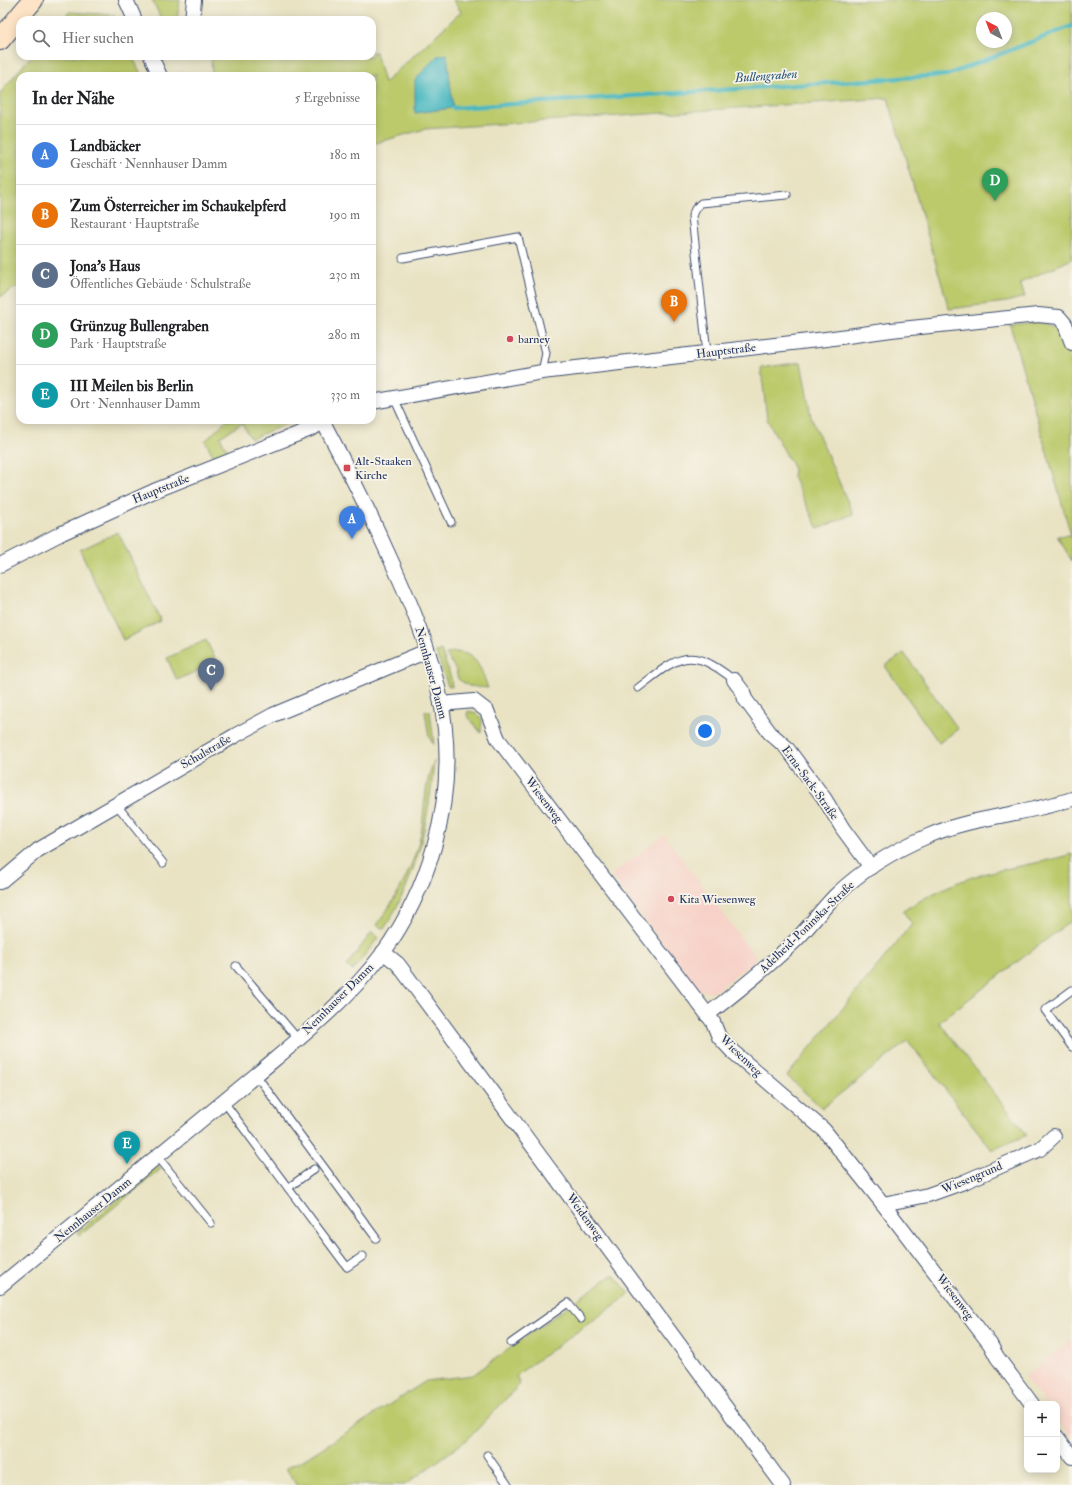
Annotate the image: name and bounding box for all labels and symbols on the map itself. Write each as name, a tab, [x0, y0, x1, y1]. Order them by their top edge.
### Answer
north arrow	[976, 12, 1012, 48]
water label: Bullengraben	[733, 66, 798, 86]
pin: D	[982, 168, 1008, 201]
pin: B	[661, 289, 687, 322]
place label: barney	[518, 332, 550, 347]
marker: barney	[505, 334, 515, 344]
street label: Hauptstraße	[695, 340, 757, 362]
place label: Alt-Staaken Kirche	[354, 454, 412, 483]
marker: Alt-Staaken Kirche	[342, 463, 352, 473]
street label: Hauptstraße	[130, 471, 192, 507]
pin: A	[339, 506, 365, 539]
street label: Nennhauser Damm	[411, 625, 451, 721]
pin: C	[198, 658, 224, 691]
your location	[695, 721, 715, 741]
street label: Schulstraße	[178, 732, 234, 772]
street label: Erna-Sack-Straße	[778, 743, 842, 823]
street label: Wiesenweg	[521, 773, 567, 827]
street label: Adelheid-Poninska-Straße	[756, 878, 858, 977]
place label: Kita Wiesenweg	[679, 892, 757, 907]
marker: Kita Wiesenweg	[666, 894, 676, 904]
street label: Nennhauser Damm	[299, 960, 377, 1038]
street label: Wiesenweg	[716, 1031, 766, 1081]
pin: E	[114, 1131, 140, 1164]
street label: Wiesengrund	[939, 1158, 1005, 1198]
street label: Nennhauser Damm	[51, 1174, 135, 1246]
street label: Weidenweg	[562, 1190, 608, 1244]
street label: Wiesenweg	[932, 1270, 978, 1324]

